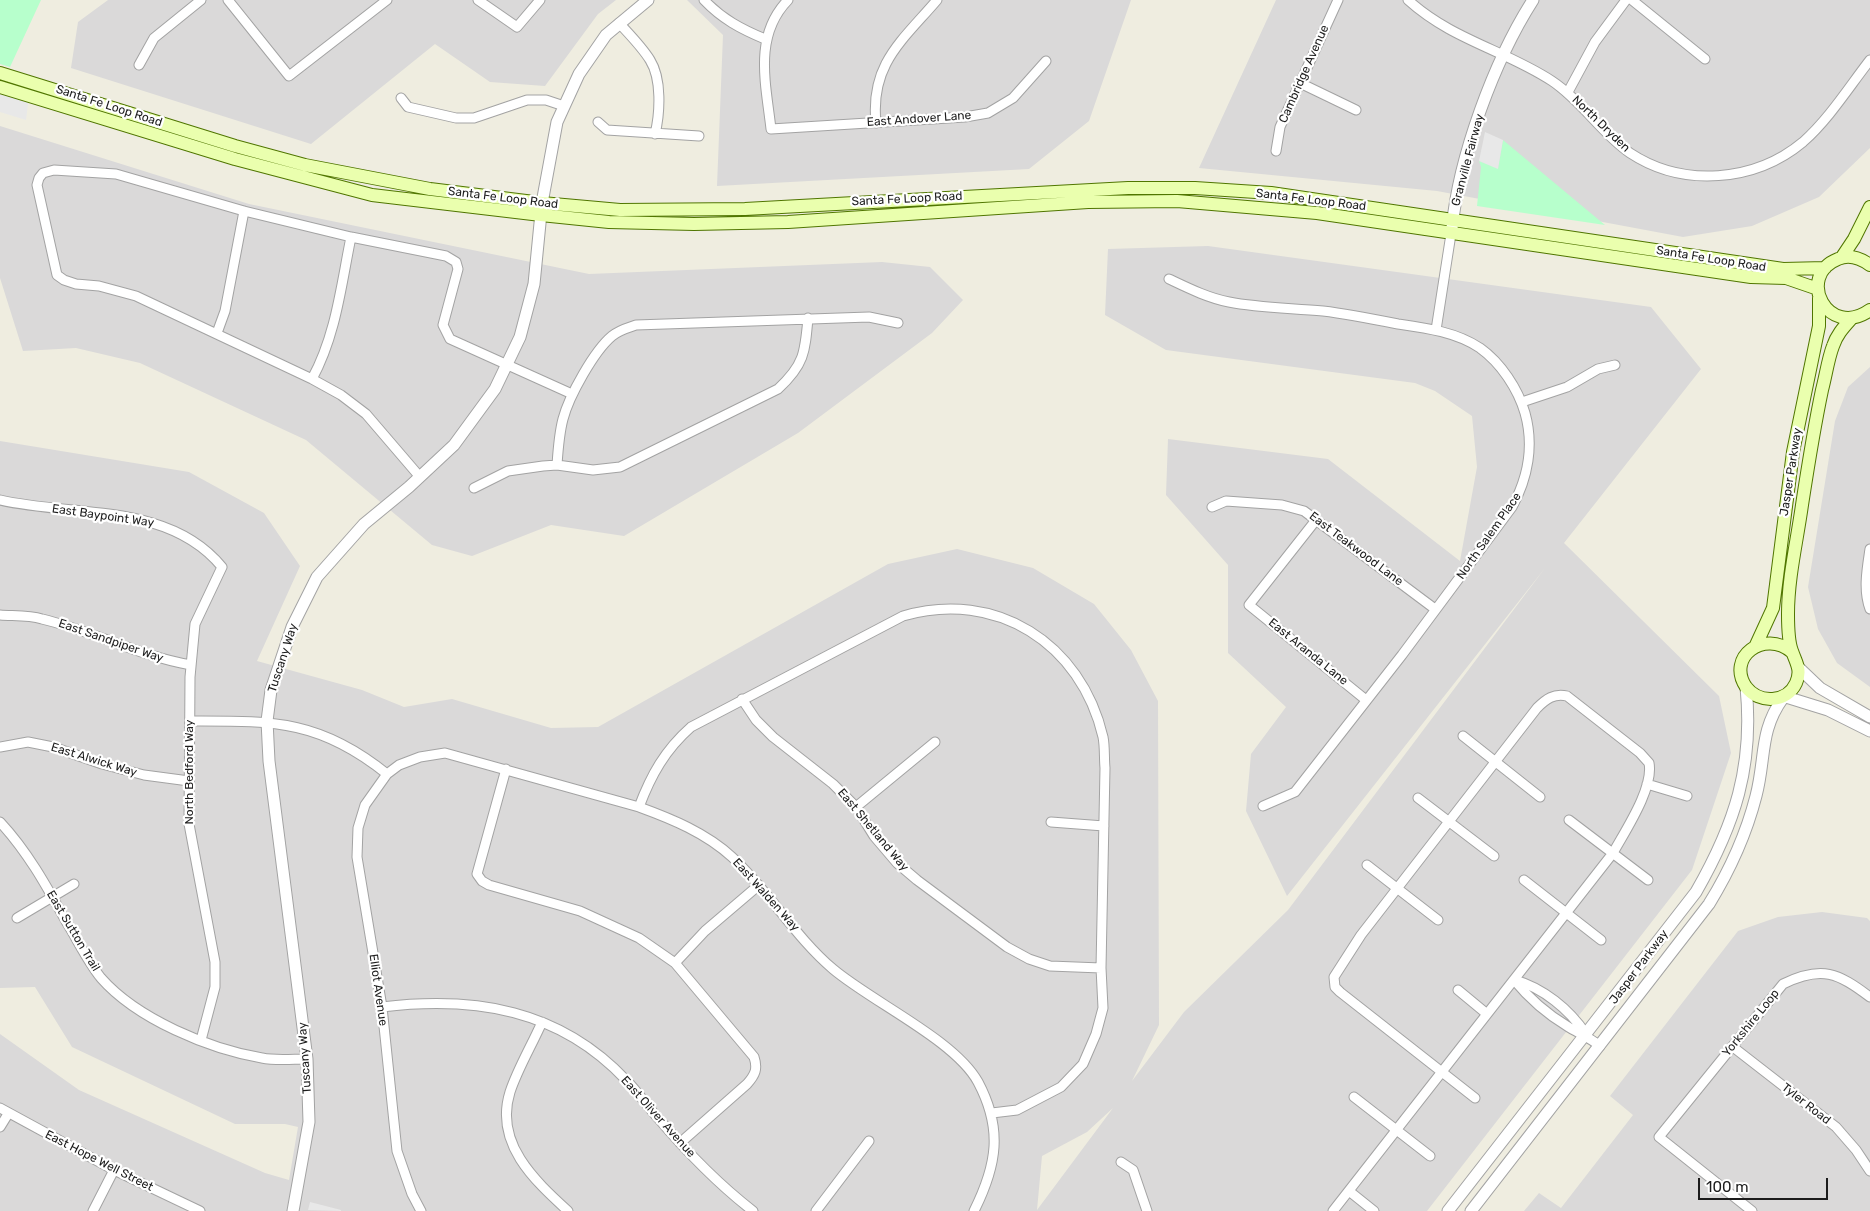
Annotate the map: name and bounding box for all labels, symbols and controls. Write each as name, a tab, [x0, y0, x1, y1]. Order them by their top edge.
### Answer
street label: Cambridge Avenue	[1276, 23, 1332, 125]
street label: Santa Fe Loop Road	[54, 82, 164, 130]
street label: North Dryden	[1569, 93, 1633, 155]
street label: East Andover Lane	[866, 108, 972, 130]
street label: Granville Fairway	[1449, 112, 1487, 208]
street label: Santa Fe Loop Road	[447, 184, 559, 212]
street label: Santa Fe Loop Road	[1255, 186, 1367, 214]
street label: Santa Fe Loop Road	[851, 189, 963, 209]
street label: Santa Fe Loop Road	[1655, 243, 1767, 275]
street label: Jasper Parkway	[1777, 427, 1805, 517]
street label: North Salem Place	[1454, 490, 1524, 582]
street label: East Baypoint Way	[51, 502, 155, 530]
street label: East Teakwood Lane	[1306, 509, 1406, 589]
street label: East Sandpiper Way	[57, 616, 165, 666]
street label: East Aranda Lane	[1265, 616, 1351, 688]
street label: Tuscany Way	[265, 622, 301, 694]
street label: North Bedford Way	[183, 720, 197, 824]
street label: East Alwick Way	[49, 740, 139, 780]
street label: East Shetland Way	[834, 786, 912, 874]
street label: East Walden Way	[730, 856, 802, 934]
street label: East Sutton Trail	[43, 888, 103, 974]
street label: Jasper Parkway	[1606, 927, 1672, 1007]
street label: Elliot Avenue	[366, 953, 390, 1027]
street label: Yorkshire Loop	[1720, 987, 1782, 1059]
street label: Tuscany Way	[295, 1022, 315, 1094]
street label: East Oliver Avenue	[618, 1073, 698, 1161]
street label: Tyler Road	[1779, 1080, 1833, 1128]
street label: East Hope Well Street	[43, 1127, 155, 1195]
scale bar	[1700, 1168, 1830, 1200]
text: 100 m	[1706, 1178, 1748, 1196]

